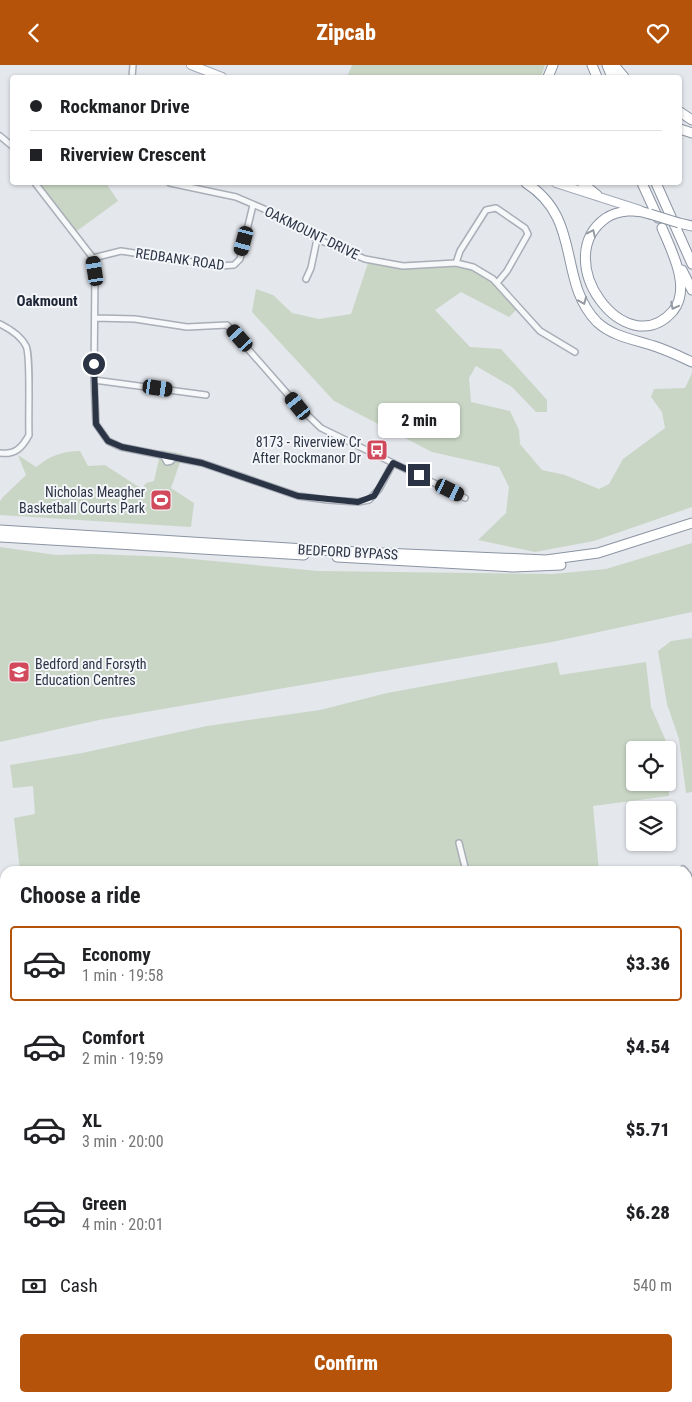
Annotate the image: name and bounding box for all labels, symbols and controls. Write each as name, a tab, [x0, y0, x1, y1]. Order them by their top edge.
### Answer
icon: back	[20, 19, 48, 47]
icon: heart	[644, 19, 672, 47]
text: Zipcab	[316, 20, 376, 45]
text: Rockmanor Drive	[60, 95, 190, 118]
text: Riverview Crescent	[60, 143, 206, 166]
street label: OAKMOUNT DRIVE	[262, 203, 362, 263]
car	[232, 225, 255, 257]
one-way arrow	[586, 230, 596, 239]
street label: REDBANK ROAD	[135, 245, 225, 273]
car	[85, 255, 104, 287]
district label: Oakmount	[16, 292, 78, 310]
one-way arrow	[577, 296, 588, 305]
one-way arrow	[670, 301, 680, 310]
car	[224, 322, 255, 354]
route start	[83, 353, 105, 375]
car	[142, 378, 173, 398]
car	[282, 390, 313, 422]
callout: 2 min	[378, 403, 460, 437]
text: 2 min	[401, 411, 437, 430]
place label: 8173 - Riverview Cr After Rockmanor Dr	[252, 434, 361, 466]
bus stop icon: 8173 - Riverview Cr After Rockmanor Dr	[365, 438, 389, 462]
route end	[408, 464, 430, 486]
car	[433, 477, 466, 503]
place label: Nicholas Meagher Basketball Courts Park	[19, 484, 146, 516]
sports icon: Nicholas Meagher Basketball Courts Park	[149, 488, 173, 512]
street label: BEDFORD BYPASS	[297, 541, 399, 563]
place label: Bedford and Forsyth Education Centres	[35, 656, 147, 688]
school or university icon: Bedford and Forsyth Education Centres	[7, 660, 31, 684]
map controls	[626, 741, 676, 851]
button: locate	[626, 741, 676, 791]
button: layers	[626, 801, 676, 851]
text: Choose a ride	[20, 883, 141, 908]
icon: car	[22, 941, 67, 986]
text: Economy	[82, 943, 151, 966]
text: $3.36	[626, 952, 670, 975]
text: 1 min · 19:58	[82, 966, 164, 985]
icon: car	[22, 1024, 67, 1069]
text: Comfort	[82, 1026, 145, 1049]
text: $4.54	[626, 1035, 670, 1058]
text: 2 min · 19:59	[82, 1049, 164, 1068]
icon: car	[22, 1107, 67, 1152]
text: XL	[82, 1109, 102, 1132]
text: $5.71	[626, 1118, 670, 1141]
text: 3 min · 20:00	[82, 1132, 164, 1151]
icon: car	[22, 1190, 67, 1235]
text: Green	[82, 1192, 127, 1215]
text: $6.28	[626, 1201, 670, 1224]
text: 4 min · 20:01	[82, 1215, 164, 1234]
icon: cash	[20, 1272, 48, 1300]
text: Cash	[60, 1274, 98, 1297]
text: 540 m	[633, 1276, 672, 1295]
button: Confirm	[20, 1334, 672, 1392]

